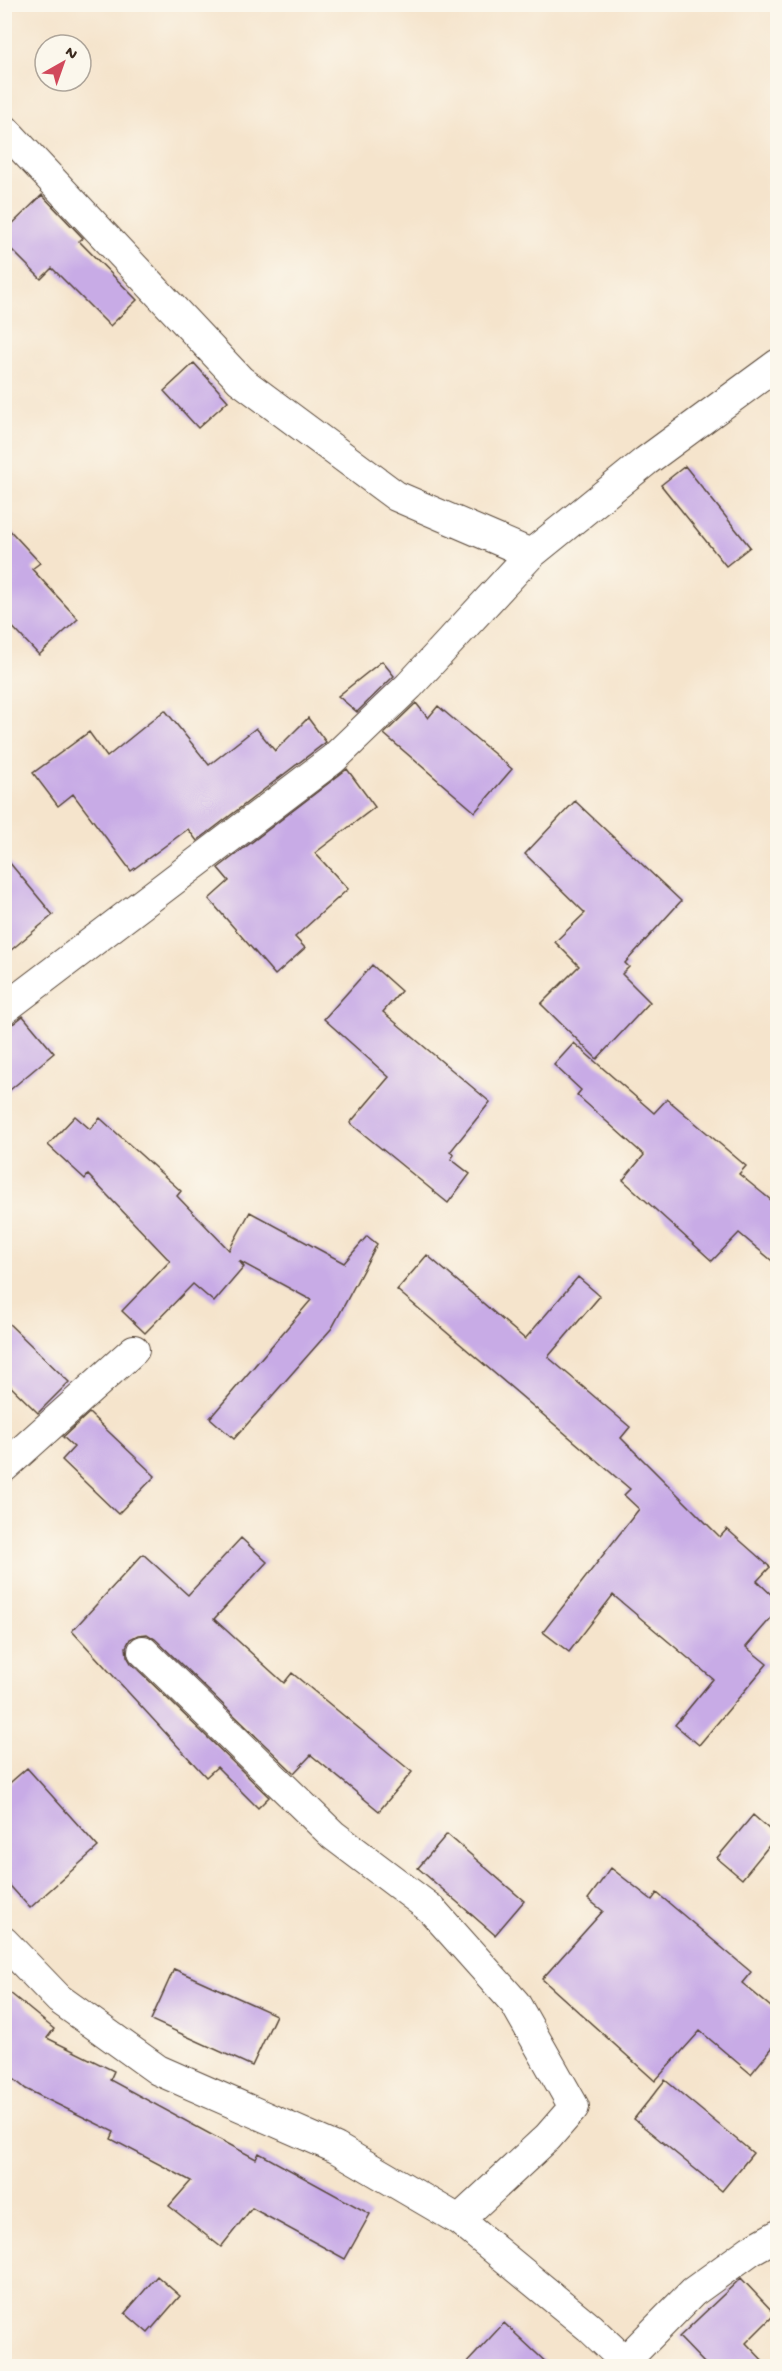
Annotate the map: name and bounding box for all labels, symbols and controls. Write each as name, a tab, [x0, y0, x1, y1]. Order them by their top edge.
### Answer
north arrow	[33, 33, 93, 93]
text: N	[60, 44, 81, 65]

